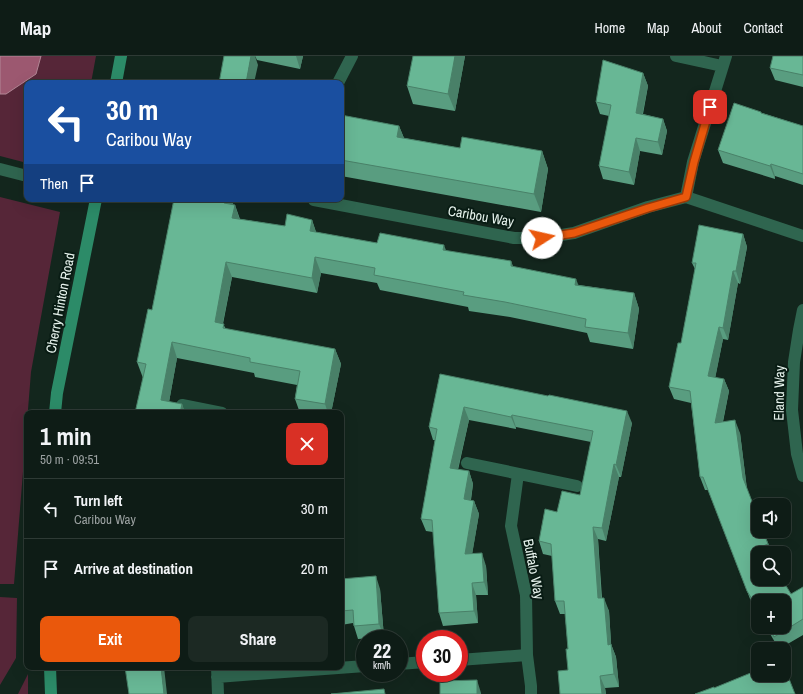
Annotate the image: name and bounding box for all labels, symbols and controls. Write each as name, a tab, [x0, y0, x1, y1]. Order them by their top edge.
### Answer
text: Map	[20, 15, 51, 41]
text: Home	[594, 19, 625, 37]
text: Map	[647, 19, 669, 37]
text: About	[691, 19, 721, 37]
text: Contact	[743, 19, 783, 37]
pin	[693, 90, 727, 124]
text: 30 m	[106, 91, 158, 129]
icon: left	[40, 96, 92, 148]
icon: arrive	[699, 96, 721, 118]
text: Caribou Way	[106, 127, 192, 152]
icon: arrive	[76, 172, 98, 194]
text: Then	[40, 173, 68, 194]
street label: Caribou Way	[447, 201, 516, 231]
position arrow	[521, 217, 563, 259]
street label: Cherry Hinton Road	[41, 251, 79, 355]
street label: Eland Way	[770, 365, 788, 421]
text: 1 min	[40, 420, 91, 452]
button: close	[286, 423, 328, 465]
text: 50 m · 09:51	[40, 451, 99, 468]
text: Turn left	[74, 490, 122, 511]
icon: left	[40, 498, 62, 520]
text: 30 m	[301, 498, 328, 519]
map controls	[751, 498, 791, 682]
button: sound	[751, 498, 791, 538]
text: Caribou Way	[74, 511, 136, 528]
street label: Buffalo Way	[519, 537, 549, 601]
button: search	[751, 546, 791, 586]
icon: arrive	[40, 558, 62, 580]
text: Arrive at destination	[74, 558, 193, 579]
text: 20 m	[301, 558, 328, 579]
button: +	[751, 594, 791, 634]
button: Exit	[40, 616, 180, 662]
button: Share	[188, 616, 328, 662]
speed limit sign: 30	[416, 630, 468, 682]
text: 22	[373, 637, 391, 664]
button: −	[751, 642, 791, 682]
text: km/h	[373, 659, 391, 672]

